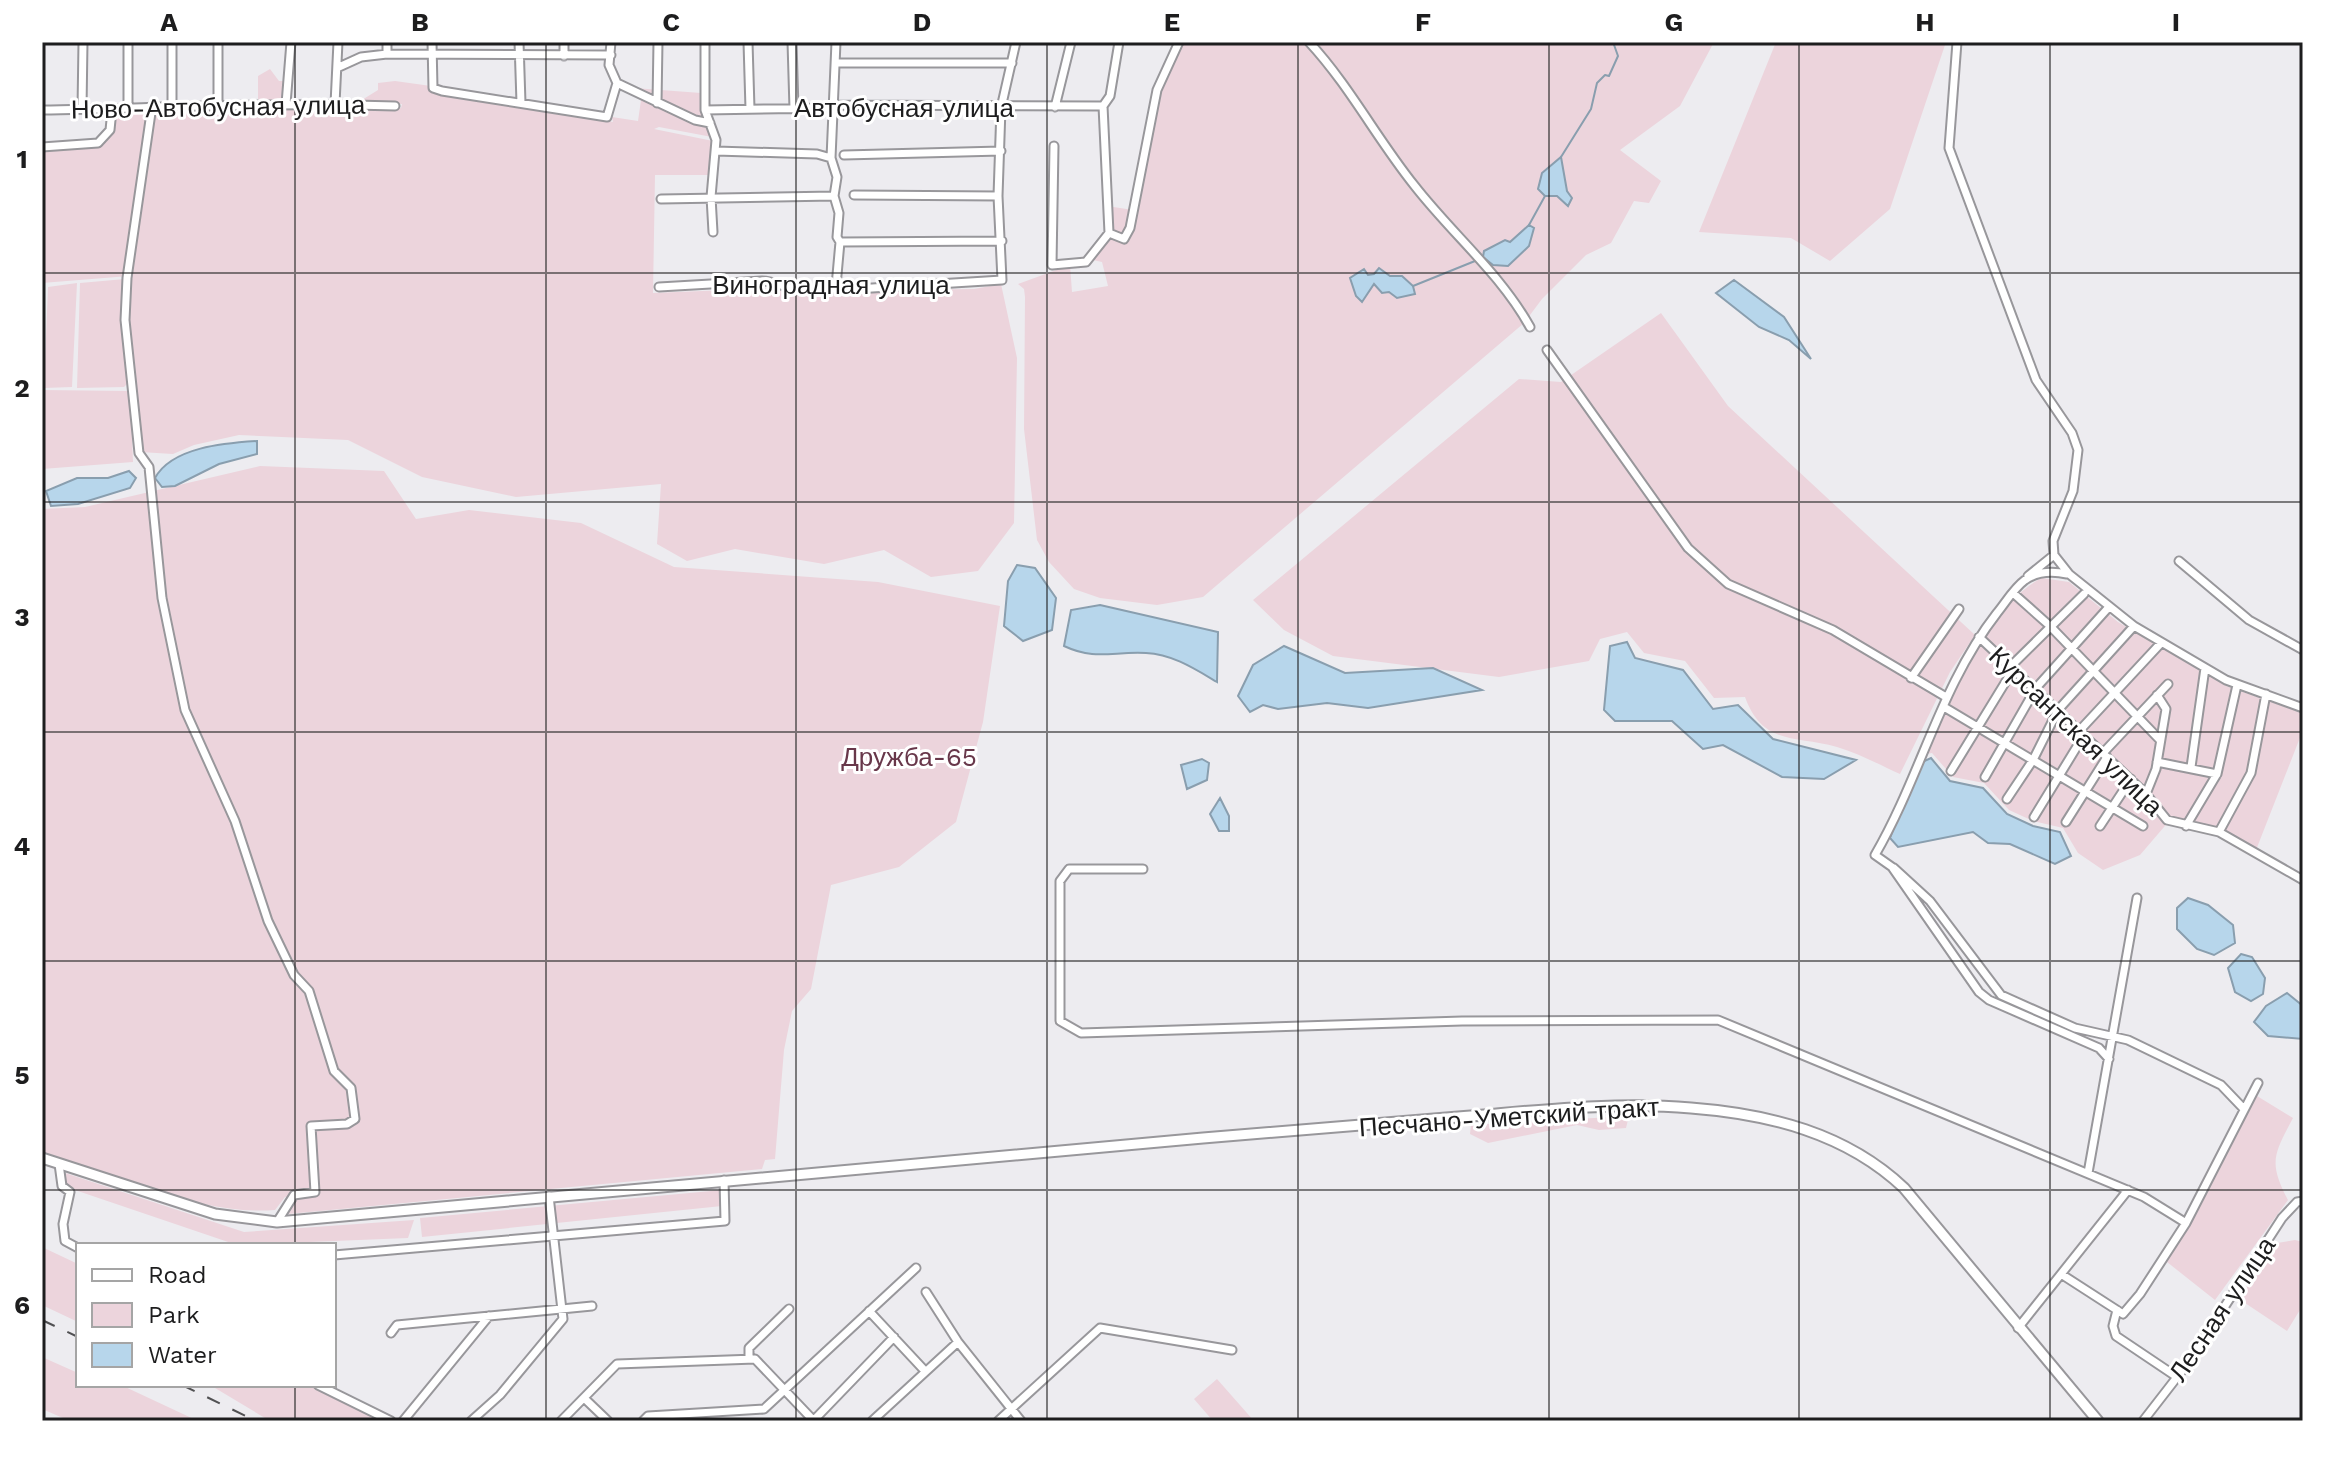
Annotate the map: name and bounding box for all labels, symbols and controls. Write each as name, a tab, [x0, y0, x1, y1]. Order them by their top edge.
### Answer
text: A	[160, 7, 178, 37]
text: B	[411, 7, 429, 37]
text: C	[662, 7, 680, 37]
text: D	[913, 7, 931, 37]
text: E	[1164, 7, 1180, 37]
text: F	[1415, 7, 1431, 37]
text: G	[1665, 7, 1683, 37]
text: H	[1915, 7, 1935, 37]
text: I	[2172, 7, 2180, 37]
street label: Ново-Автобусная улица	[71, 89, 366, 125]
street label: Автобусная улица	[794, 93, 1014, 123]
text: 1	[16, 144, 28, 174]
street label: Виноградная улица	[712, 270, 950, 300]
text: 2	[14, 373, 30, 403]
text: 3	[14, 602, 30, 632]
street label: Курсантская улица	[1983, 640, 2169, 822]
park label: Дружба-65	[841, 742, 977, 772]
text: 4	[14, 831, 31, 861]
text: 5	[14, 1060, 30, 1090]
street label: Песчано-Уметский тракт	[1358, 1092, 1660, 1142]
street label: Лесная улица	[2163, 1231, 2282, 1387]
legend	[76, 1243, 336, 1387]
text: Road	[148, 1261, 207, 1289]
text: 6	[14, 1290, 30, 1320]
text: Park	[148, 1301, 200, 1329]
text: Water	[148, 1341, 217, 1369]

